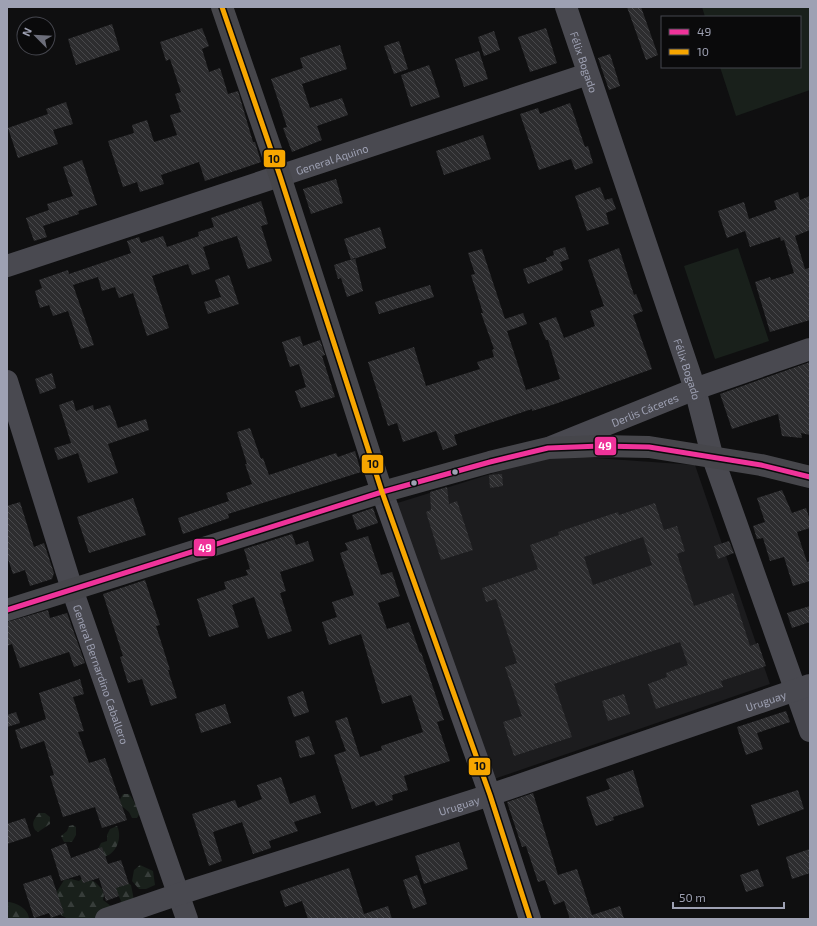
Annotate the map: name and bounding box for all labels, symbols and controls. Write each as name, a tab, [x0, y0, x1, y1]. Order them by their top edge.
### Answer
north arrow	[16, 16, 56, 56]
legend	[661, 16, 801, 68]
text: 49	[697, 24, 711, 38]
text: N	[19, 25, 34, 38]
street label: Félix Bogado	[568, 30, 601, 94]
text: 10	[697, 44, 709, 58]
street label: General Aquino	[294, 141, 370, 177]
line badge: 10	[263, 149, 286, 168]
text: 10	[268, 152, 280, 165]
street label: Félix Bogado	[672, 337, 704, 401]
street label: Derlis Cáceres	[609, 390, 680, 429]
line badge: 49	[594, 436, 617, 456]
text: 49	[598, 439, 612, 452]
line badge: 10	[361, 454, 384, 474]
text: 10	[367, 457, 379, 470]
unlabelled marker	[450, 467, 460, 477]
unlabelled marker	[409, 478, 419, 488]
line badge: 49	[193, 538, 216, 557]
text: 49	[198, 541, 212, 554]
street label: General Bernardino Caballero	[71, 603, 132, 746]
street label: Uruguay	[744, 687, 788, 713]
line badge: 10	[468, 757, 491, 776]
text: 10	[474, 759, 486, 772]
street label: Uruguay	[437, 792, 481, 817]
scale bar	[673, 884, 784, 910]
text: 50 m	[679, 890, 706, 904]

